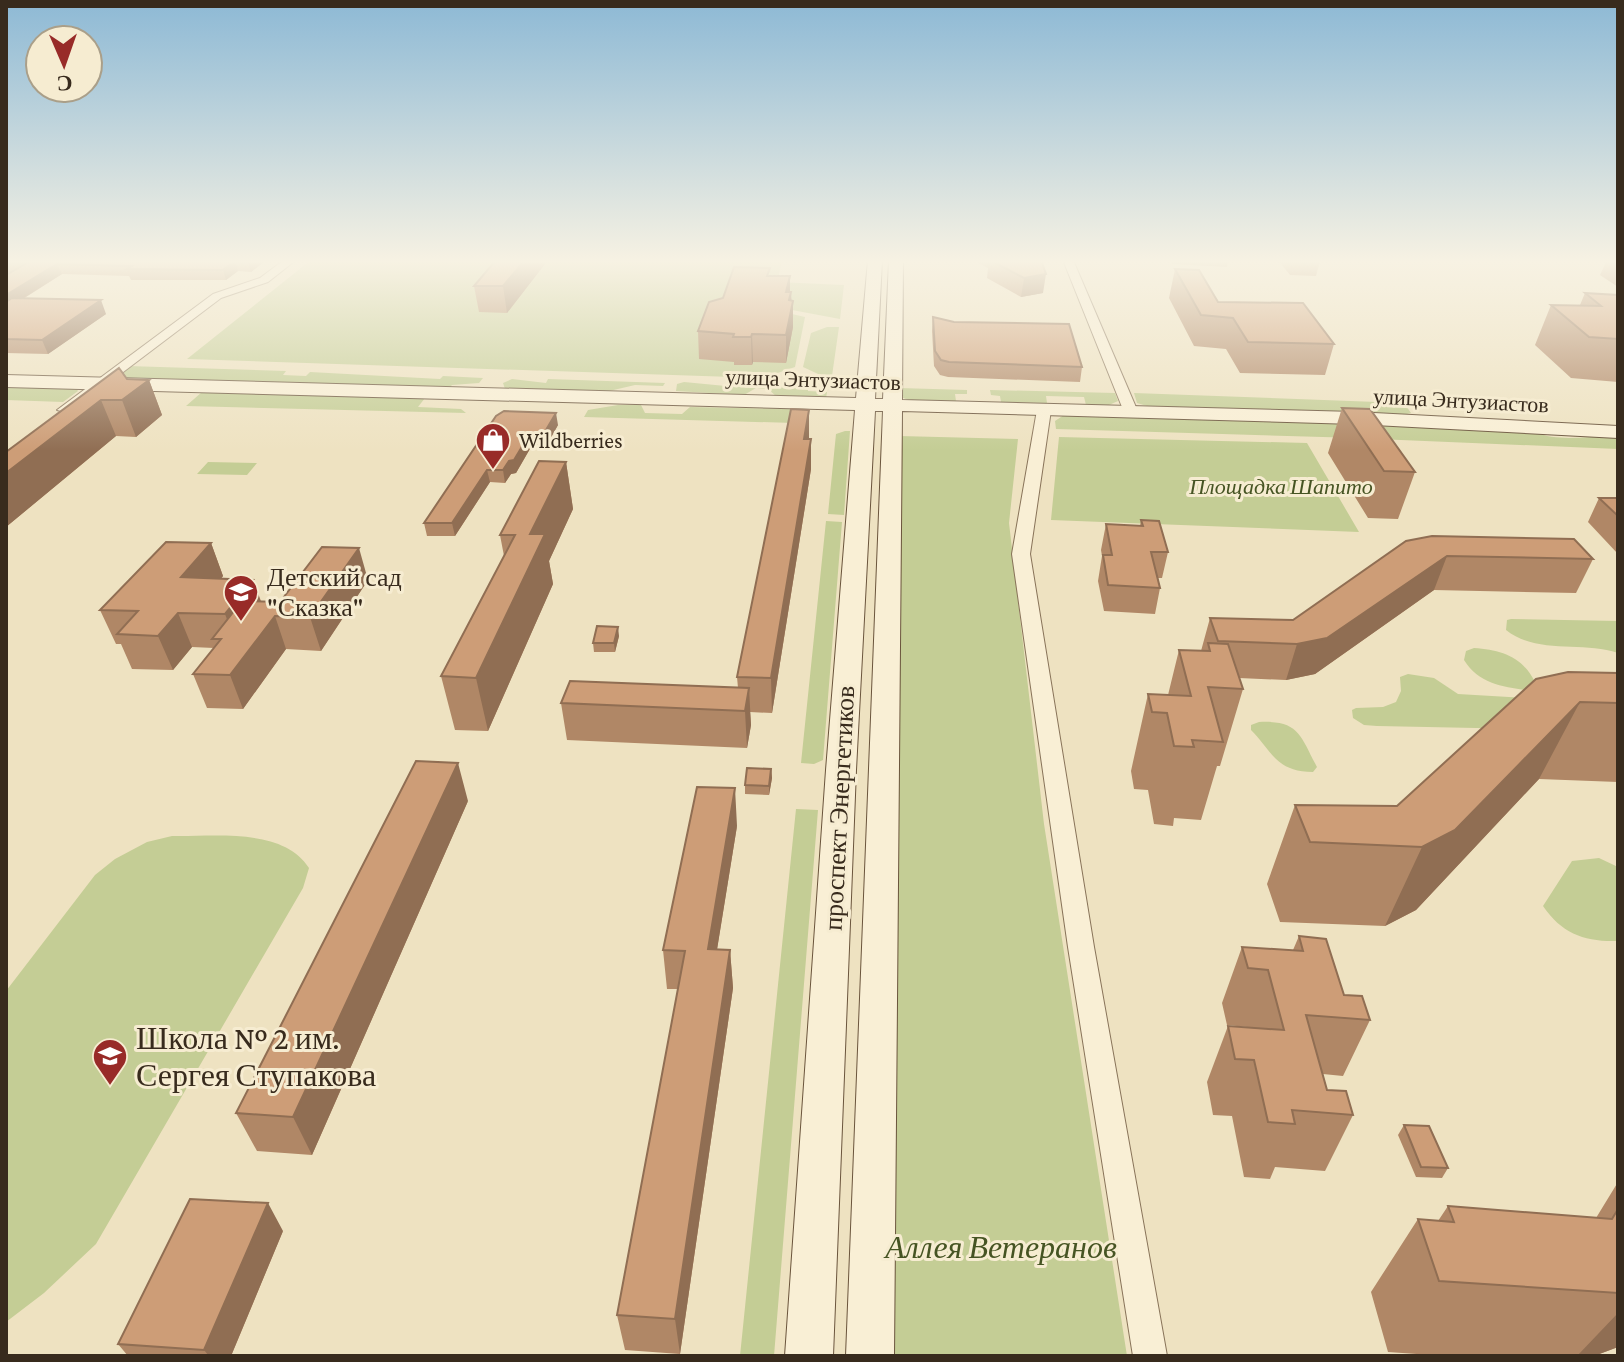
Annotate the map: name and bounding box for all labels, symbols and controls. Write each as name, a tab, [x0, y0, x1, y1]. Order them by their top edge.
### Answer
north arrow	[24, 24, 104, 104]
text: С	[56, 71, 73, 96]
street label: улица Энтузиастов	[725, 364, 901, 395]
street label: улица Энтузиастов	[1373, 383, 1549, 418]
shop icon: Wildberries	[474, 421, 512, 471]
place label: Wildberries	[519, 428, 623, 453]
park label: Площадка Шапито	[1188, 474, 1373, 499]
place label: Детский сад "Сказка"	[267, 563, 402, 622]
school or university icon: Детский сад "Сказка"	[222, 573, 260, 623]
street label: проспект Энергетиков	[819, 685, 860, 931]
place label: Школа № 2 им. Сергея Ступакова	[136, 1020, 376, 1093]
school or university icon: Школа № 2 им. Сергея Ступакова	[91, 1037, 129, 1087]
park label: Аллея Ветеранов	[883, 1229, 1117, 1265]

